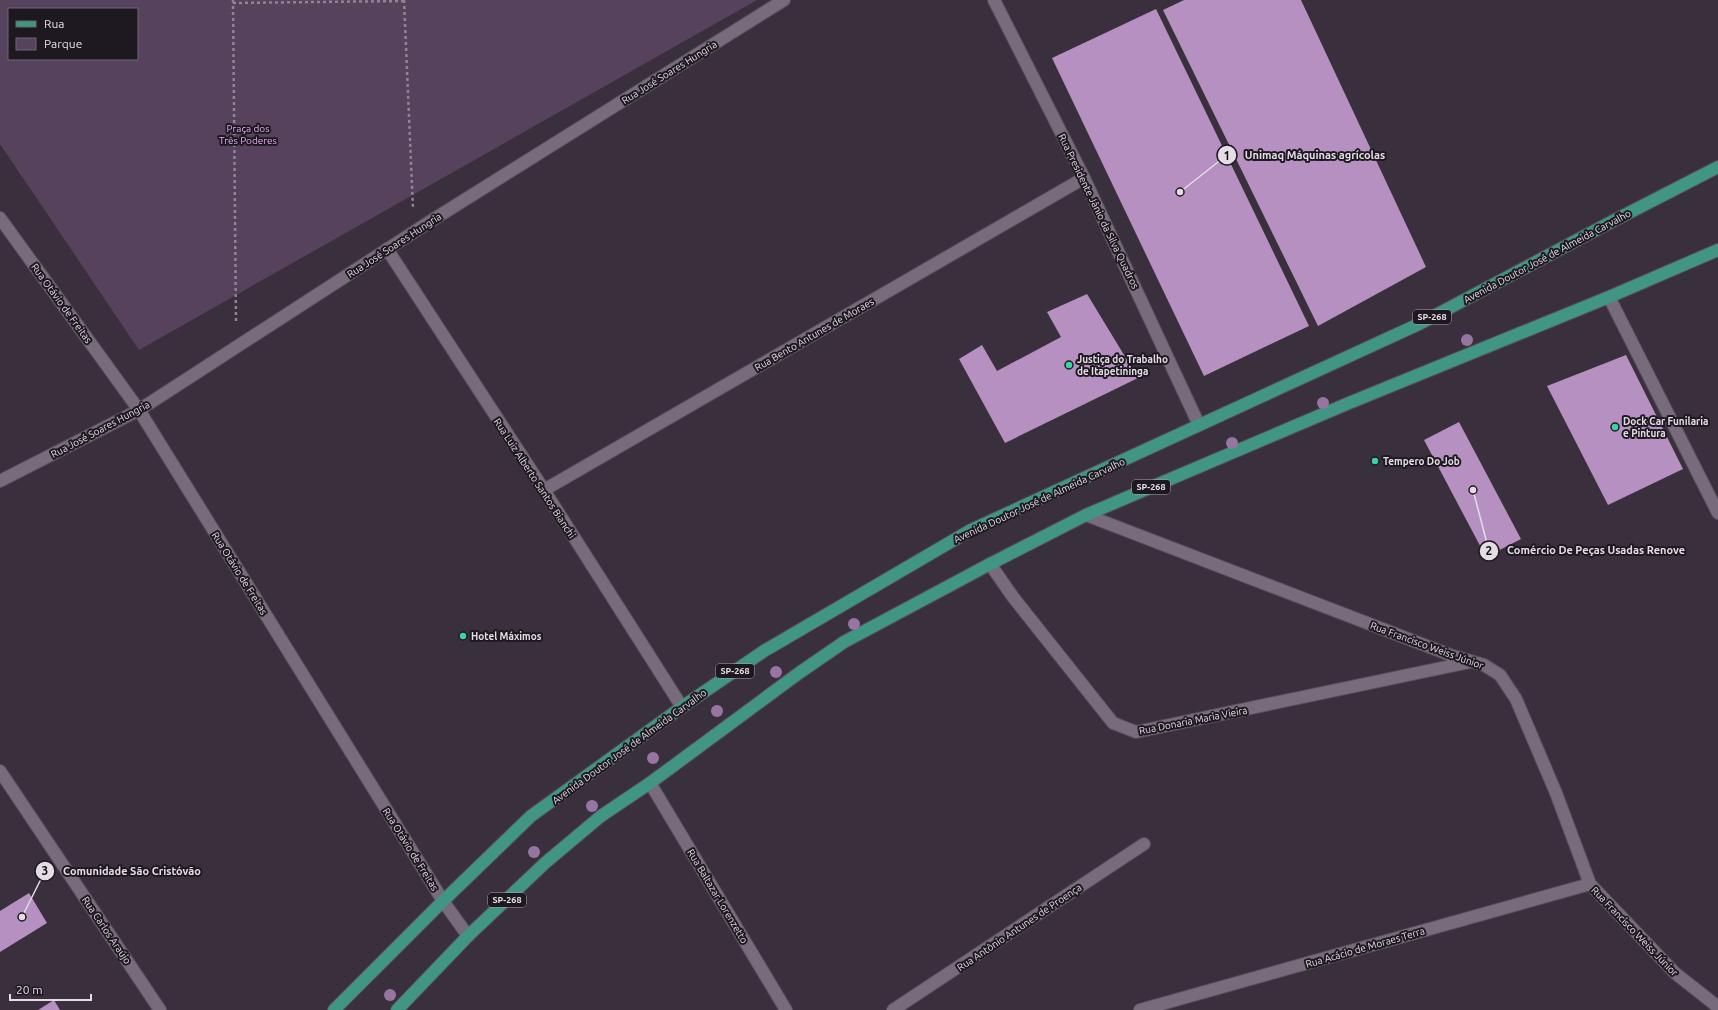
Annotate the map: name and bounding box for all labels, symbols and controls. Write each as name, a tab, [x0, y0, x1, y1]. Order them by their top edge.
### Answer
legend	[8, 8, 138, 60]
text: Rua	[44, 17, 65, 30]
text: Parque	[44, 37, 82, 50]
street label: Rua José Soares Hungria	[620, 39, 719, 106]
park label: Praça dos Três Poderes	[219, 123, 277, 146]
street label: Rua Presidente Jânio da Silva Quadros	[1056, 132, 1141, 290]
callout: Unimaq Máquinas agrícolas	[1217, 144, 1393, 167]
text: 1	[1224, 149, 1230, 162]
text: Unimaq Máquinas agrícolas	[1245, 149, 1385, 161]
street label: Avenida Doutor José de Almeida Carvalho	[1462, 207, 1633, 305]
street label: Rua José Soares Hungria	[345, 211, 443, 280]
street label: Rua Otávio de Freitas	[29, 261, 94, 345]
street label: Rua Bento Antunes de Moraes	[753, 296, 876, 373]
road number: SP-268	[1413, 310, 1451, 324]
place label: Justiça do Trabalho de Itapetininga	[1077, 354, 1168, 377]
marker: Justiça do Trabalho de Itapetininga	[1064, 360, 1074, 370]
street label: Rua José Soares Hungria	[49, 399, 151, 460]
street label: Rua Luiz Alberto Santos Bianchi	[492, 416, 578, 540]
place label: Dock Car Funilaria e Pintura	[1623, 416, 1708, 439]
marker: Dock Car Funilaria e Pintura	[1610, 422, 1620, 432]
street label: Avenida Doutor José de Almeida Carvalho	[952, 456, 1127, 545]
marker: Tempero Do Job	[1370, 456, 1380, 466]
place label: Tempero Do Job	[1383, 456, 1460, 467]
road number: SP-268	[1132, 480, 1170, 494]
street label: Rua Otávio de Freitas	[210, 530, 270, 617]
callout: Comércio De Peças Usadas Renove	[1479, 539, 1693, 562]
text: 2	[1486, 544, 1493, 557]
text: Comércio De Peças Usadas Renove	[1507, 544, 1685, 556]
street label: Rua Francisco Weiss Júnior	[1369, 620, 1485, 671]
marker: Hotel Máximos	[458, 631, 468, 641]
place label: Hotel Máximos	[471, 631, 542, 642]
road number: SP-268	[716, 664, 754, 678]
street label: Avenida Doutor José de Almeida Carvalho	[550, 687, 709, 806]
street label: Rua Donaria Maria Vieira	[1138, 705, 1248, 736]
street label: Rua Otávio de Freitas	[381, 806, 441, 893]
street label: Rua Baltazar Lorenzetto	[685, 847, 750, 946]
callout: Comunidade São Cristóvão	[35, 859, 209, 882]
text: 3	[42, 864, 48, 877]
text: Comunidade São Cristóvão	[63, 865, 201, 877]
street label: Rua Antônio Antunes de Proença	[955, 882, 1084, 973]
street label: Rua Francisco Weiss Júnior	[1589, 884, 1680, 978]
road number: SP-268	[488, 893, 526, 907]
street label: Rua Carlos Araújo	[80, 894, 133, 966]
street label: Rua Acácio de Moraes Terra	[1304, 925, 1426, 970]
scale bar	[10, 976, 91, 1002]
text: 20 m	[16, 983, 43, 996]

